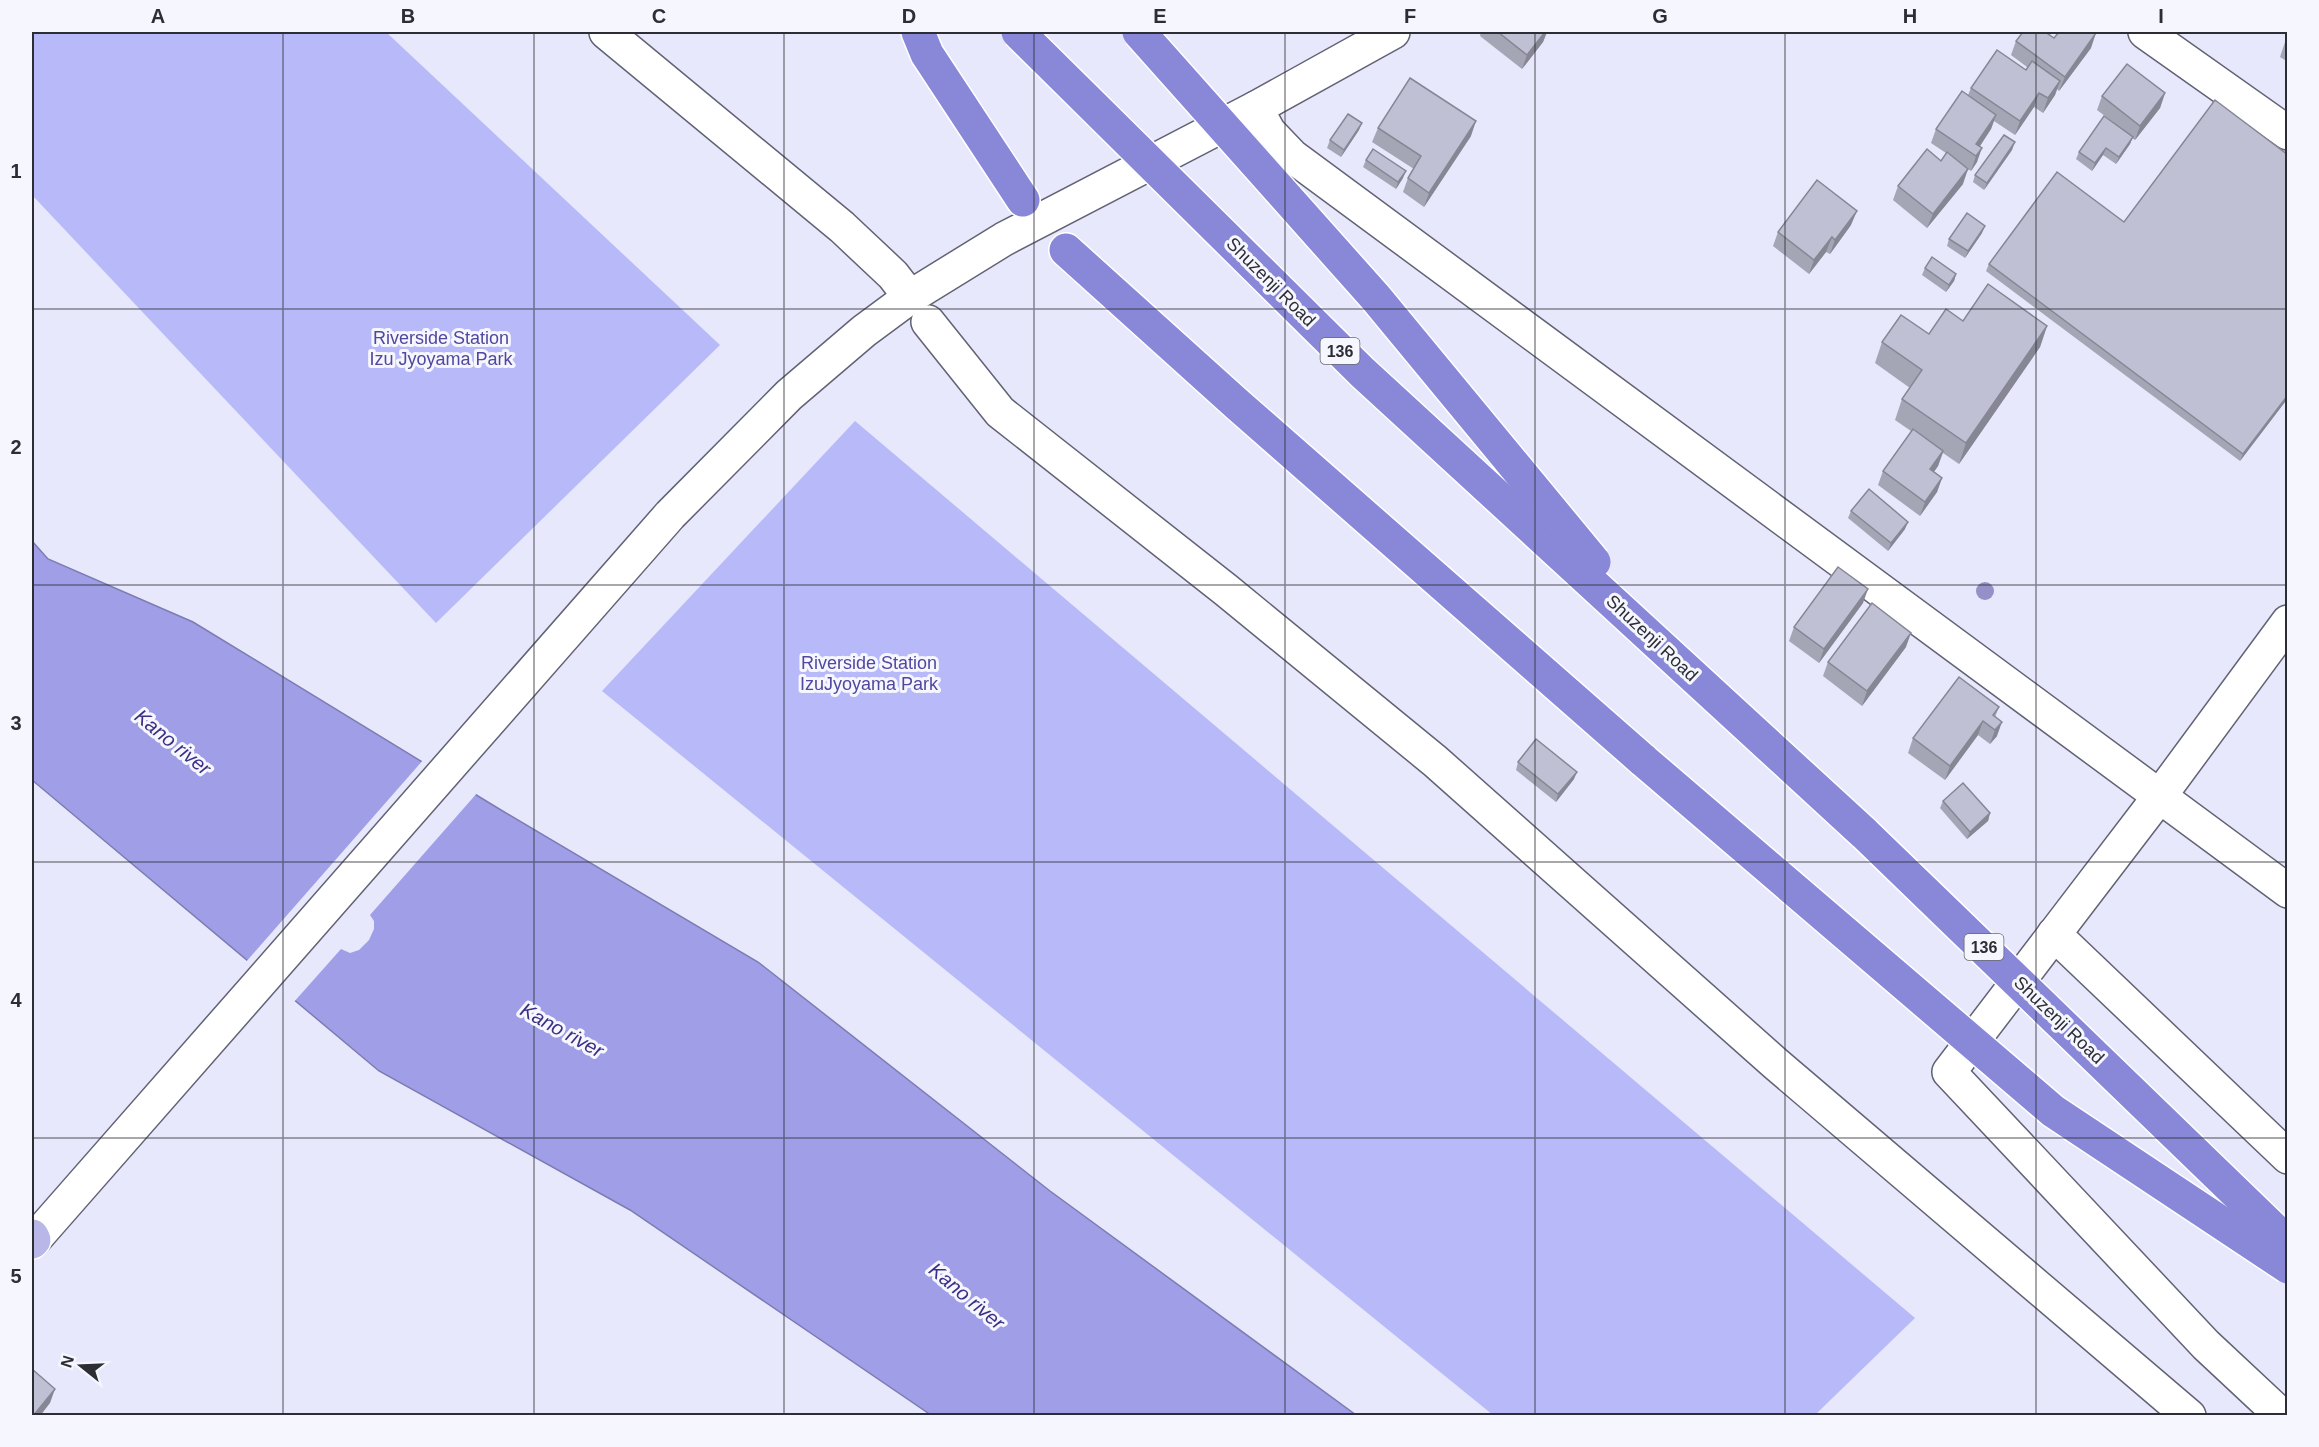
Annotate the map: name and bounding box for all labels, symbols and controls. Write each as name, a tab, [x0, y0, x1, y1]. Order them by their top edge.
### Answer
text: A	[151, 5, 165, 27]
text: B	[401, 5, 415, 27]
text: C	[652, 5, 666, 27]
text: D	[902, 5, 916, 27]
text: E	[1153, 5, 1167, 27]
text: F	[1404, 5, 1416, 27]
text: G	[1652, 5, 1668, 27]
text: H	[1903, 5, 1917, 27]
text: I	[2158, 5, 2164, 27]
text: 1	[10, 160, 22, 182]
street label: Shuzenji Road	[1223, 234, 1319, 330]
park label: Riverside Station Izu Jyoyama Park	[369, 328, 514, 369]
road number: 136	[1320, 338, 1360, 364]
text: 2	[10, 436, 22, 458]
street label: Shuzenji Road	[1602, 591, 1702, 685]
park label: Riverside Station IzuJyoyama Park	[800, 653, 939, 694]
water label: Kano river	[131, 705, 216, 780]
text: 3	[10, 712, 22, 734]
road number: 136	[1964, 934, 2004, 960]
street label: Shuzenji Road	[2010, 972, 2108, 1068]
text: 4	[10, 989, 22, 1011]
water label: Kano river	[517, 998, 608, 1062]
water label: Kano river	[925, 1258, 1010, 1335]
text: 5	[10, 1265, 22, 1287]
north arrow	[51, 1336, 111, 1396]
text: N	[57, 1353, 77, 1370]

